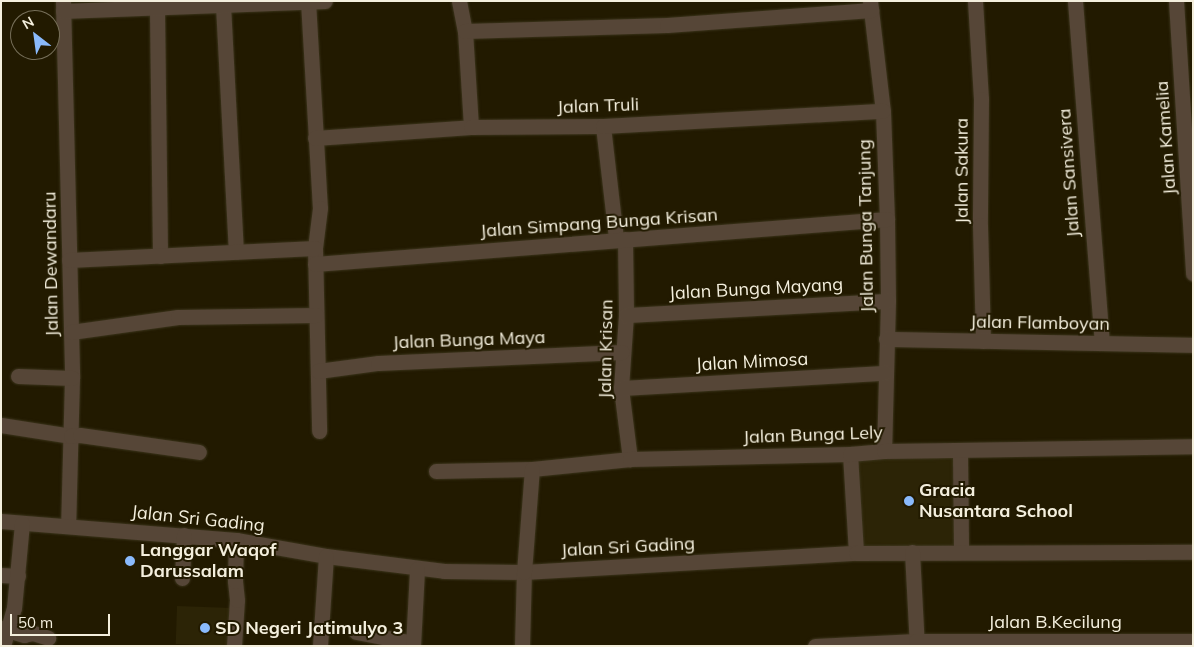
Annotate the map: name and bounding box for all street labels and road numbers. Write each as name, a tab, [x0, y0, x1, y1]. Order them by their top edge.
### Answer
street label: Jalan Kamelia	[1151, 80, 1181, 196]
street label: Jalan Truli	[557, 94, 639, 118]
street label: Jalan Sansivera	[1054, 108, 1084, 238]
street label: Jalan Sakura	[951, 118, 973, 224]
street label: Jalan Bunga Tanjung	[854, 139, 878, 313]
street label: Jalan Dewandaru	[39, 191, 63, 337]
street label: Jalan Simpang Bunga Krisan	[479, 204, 719, 242]
street label: Jalan Bunga Mayang	[668, 274, 844, 304]
street label: Jalan Krisan	[594, 299, 618, 399]
street label: Jalan Flamboyan	[970, 311, 1110, 335]
street label: Jalan Bunga Maya	[392, 327, 546, 353]
street label: Jalan Mimosa	[695, 348, 809, 376]
street label: Jalan Bunga Lely	[743, 422, 883, 448]
street label: Jalan Sri Gading	[130, 501, 266, 537]
street label: Jalan Sri Gading	[560, 533, 696, 561]
street label: Jalan B.Kecilung	[988, 611, 1122, 633]

